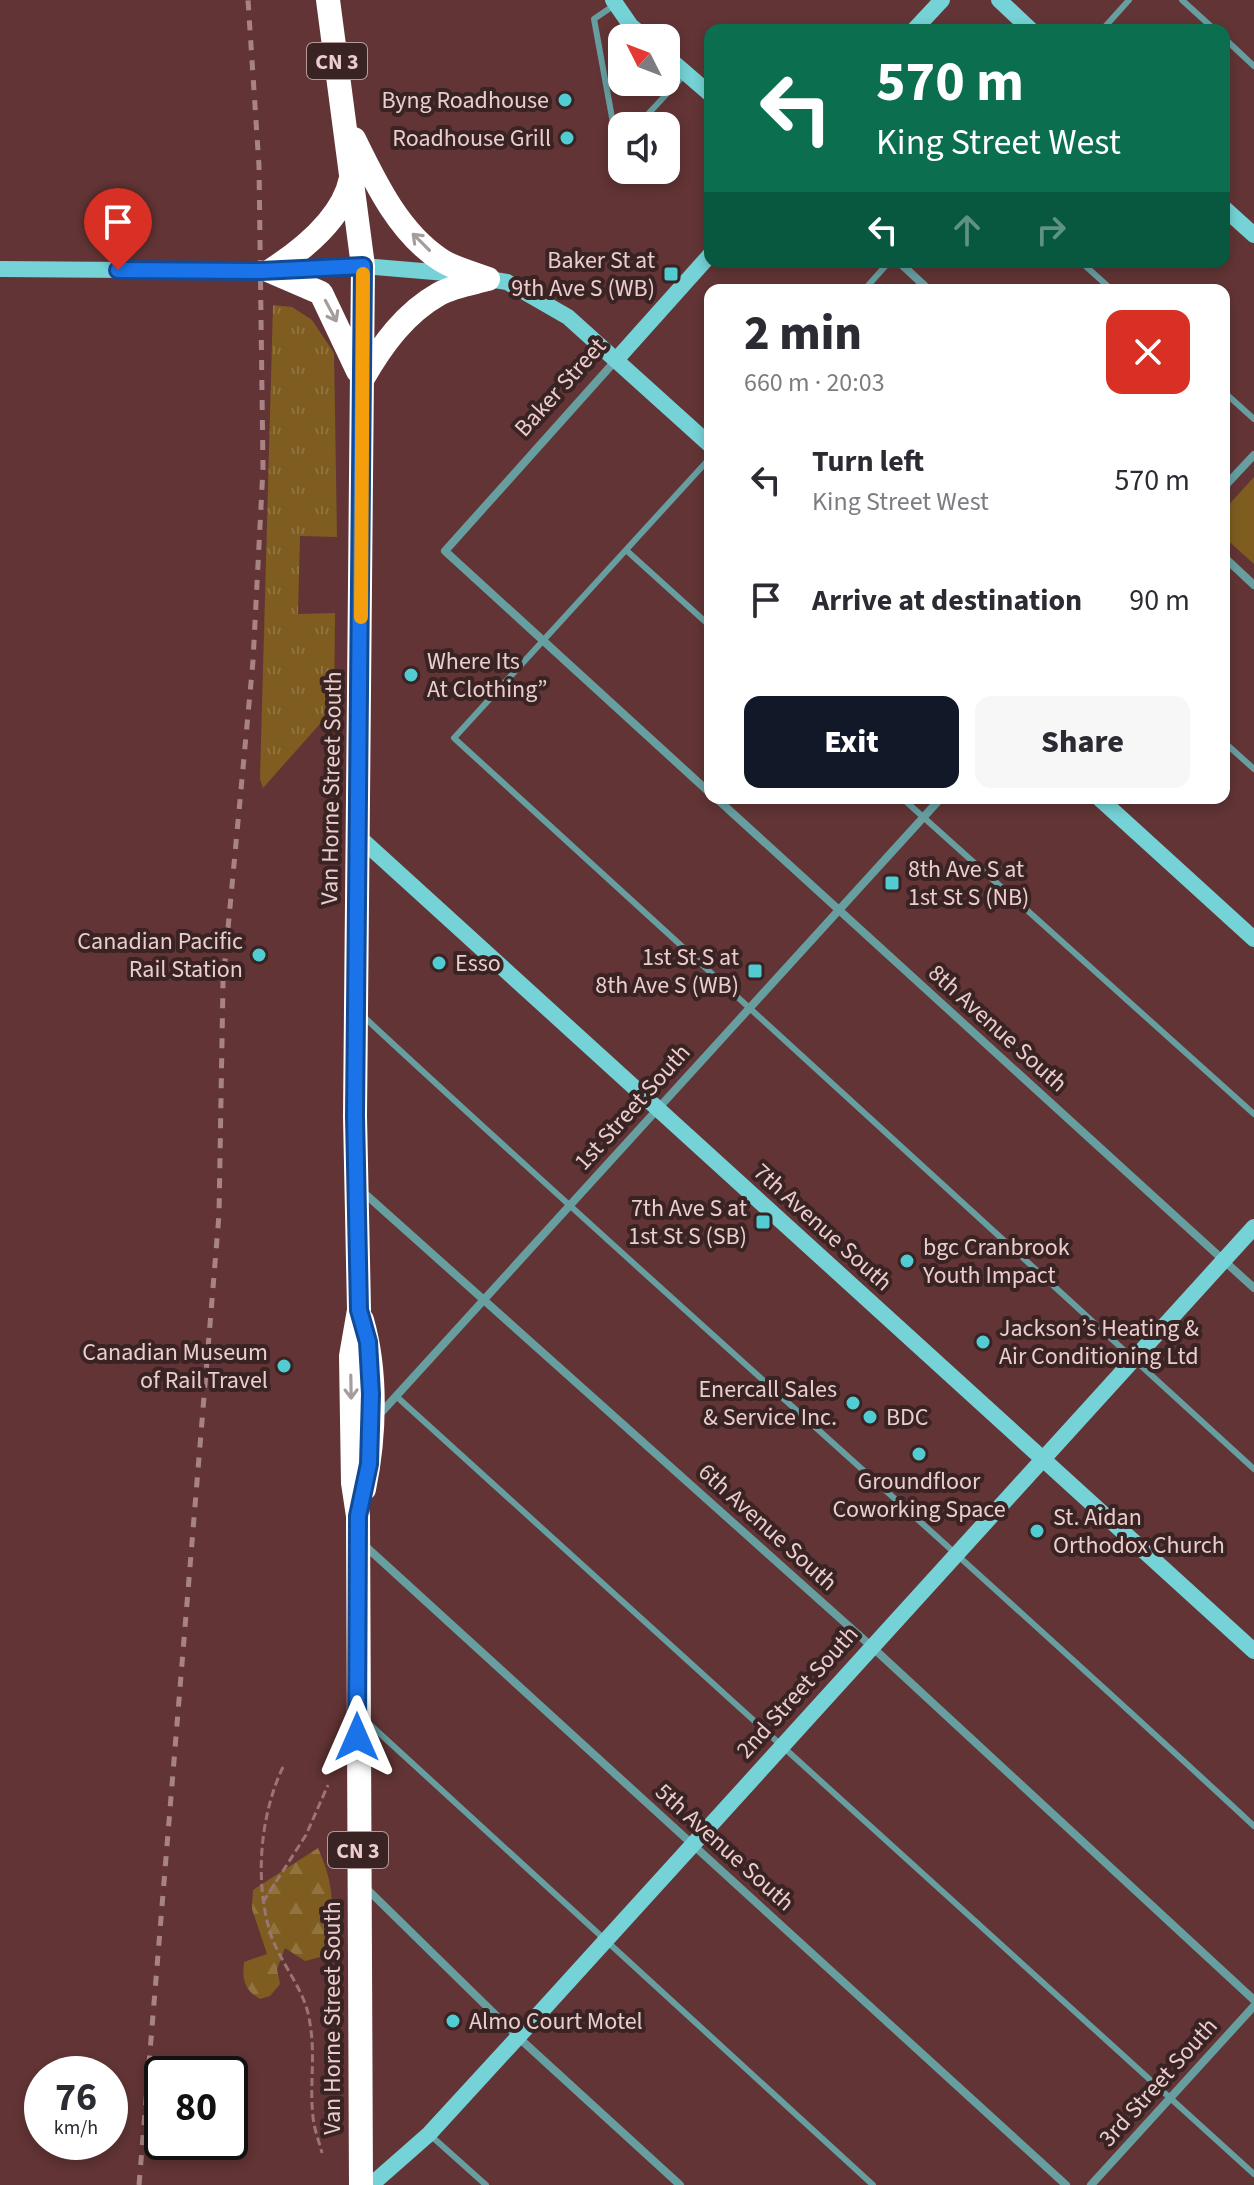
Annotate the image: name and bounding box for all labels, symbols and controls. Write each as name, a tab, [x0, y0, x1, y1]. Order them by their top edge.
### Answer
north arrow	[608, 24, 680, 96]
map controls	[608, 24, 680, 184]
road number: CN 3	[307, 43, 367, 79]
text: 570 m	[876, 43, 1024, 122]
icon: left	[744, 56, 848, 160]
place label: Byng Roadhouse	[381, 83, 549, 118]
marker: Byng Roadhouse	[556, 91, 574, 109]
button: sound	[608, 112, 680, 184]
text: King Street West	[876, 117, 1121, 168]
place label: Roadhouse Grill	[392, 121, 551, 156]
marker: Roadhouse Grill	[558, 129, 576, 147]
pin	[84, 188, 152, 270]
icon: arrive	[96, 200, 140, 244]
icon: left	[861, 208, 905, 252]
icon: ahead	[945, 208, 989, 252]
icon: right	[1029, 208, 1073, 252]
one-way arrow	[411, 232, 430, 252]
place label: Baker St at 9th Ave S (WB)	[511, 243, 655, 306]
marker: Baker St at 9th Ave S (WB)	[662, 265, 680, 283]
one-way arrow	[323, 299, 339, 322]
text: 2 min	[744, 300, 862, 368]
button: close	[1106, 310, 1190, 394]
street label: Baker Street	[506, 330, 614, 445]
text: 660 m · 20:03	[744, 364, 885, 401]
text: Turn left	[812, 440, 924, 483]
icon: left	[744, 458, 788, 502]
text: 570 m	[1114, 459, 1190, 502]
text: King Street West	[812, 483, 989, 520]
icon: arrive	[744, 578, 788, 622]
text: Arrive at destination	[812, 579, 1082, 622]
text: 90 m	[1129, 579, 1190, 622]
place label: Where Its At Clothing”	[427, 644, 548, 707]
marker: Where Its At Clothing”	[402, 666, 420, 684]
street label: Van Horne Street South	[312, 671, 351, 905]
button: Exit	[744, 696, 959, 788]
button: Share	[975, 696, 1190, 788]
place label: 8th Ave S at 1st St S (NB)	[908, 852, 1029, 915]
marker: 8th Ave S at 1st St S (NB)	[883, 874, 901, 892]
place label: Canadian Pacific Rail Station	[77, 924, 243, 987]
place label: 1st St S at 8th Ave S (WB)	[595, 940, 739, 1003]
marker: Canadian Pacific Rail Station	[250, 946, 268, 964]
place label: Esso	[455, 946, 501, 981]
marker: Esso	[430, 954, 448, 972]
street label: 8th Avenue South	[920, 956, 1075, 1101]
marker: 1st St S at 8th Ave S (WB)	[746, 962, 764, 980]
street label: 1st Street South	[566, 1036, 699, 1178]
street label: 7th Avenue South	[745, 1155, 900, 1300]
place label: 7th Ave S at 1st St S (SB)	[628, 1191, 747, 1254]
marker: 7th Ave S at 1st St S (SB)	[754, 1213, 772, 1231]
place label: bgc Cranbrook Youth Impact	[922, 1230, 1070, 1293]
marker: bgc Cranbrook Youth Impact	[898, 1252, 916, 1270]
place label: Jackson’s Heating & Air Conditioning Ltd	[999, 1311, 1199, 1374]
marker: Jackson’s Heating & Air Conditioning Ltd	[974, 1333, 992, 1351]
place label: Canadian Museum of Rail Travel	[82, 1335, 268, 1398]
marker: Canadian Museum of Rail Travel	[275, 1357, 293, 1375]
place label: Enercall Sales & Service Inc.	[698, 1372, 837, 1435]
one-way arrow	[343, 1373, 359, 1400]
marker: Enercall Sales & Service Inc.	[844, 1394, 862, 1412]
place label: BDC	[886, 1400, 929, 1435]
marker: BDC	[861, 1408, 879, 1426]
marker: Groundfloor Coworking Space	[910, 1445, 928, 1463]
street label: 6th Avenue South	[690, 1455, 845, 1600]
place label: Groundfloor Coworking Space	[832, 1464, 1006, 1527]
place label: St. Aidan Orthodox Church	[1053, 1500, 1225, 1563]
marker: St. Aidan Orthodox Church	[1028, 1522, 1046, 1540]
street label: 2nd Street South	[728, 1618, 867, 1767]
position arrow	[315, 1695, 399, 1779]
street label: 5th Avenue South	[647, 1775, 802, 1920]
road number: CN 3	[328, 1832, 388, 1868]
street label: Van Horne Street South	[315, 1901, 350, 2135]
place label: Almo Court Motel	[469, 2004, 643, 2039]
street label: 3rd Street South	[1091, 2010, 1226, 2155]
marker: Almo Court Motel	[444, 2012, 462, 2030]
speed limit sign: 80	[144, 2056, 248, 2160]
text: 76	[55, 2069, 97, 2126]
text: km/h	[54, 2114, 98, 2142]

